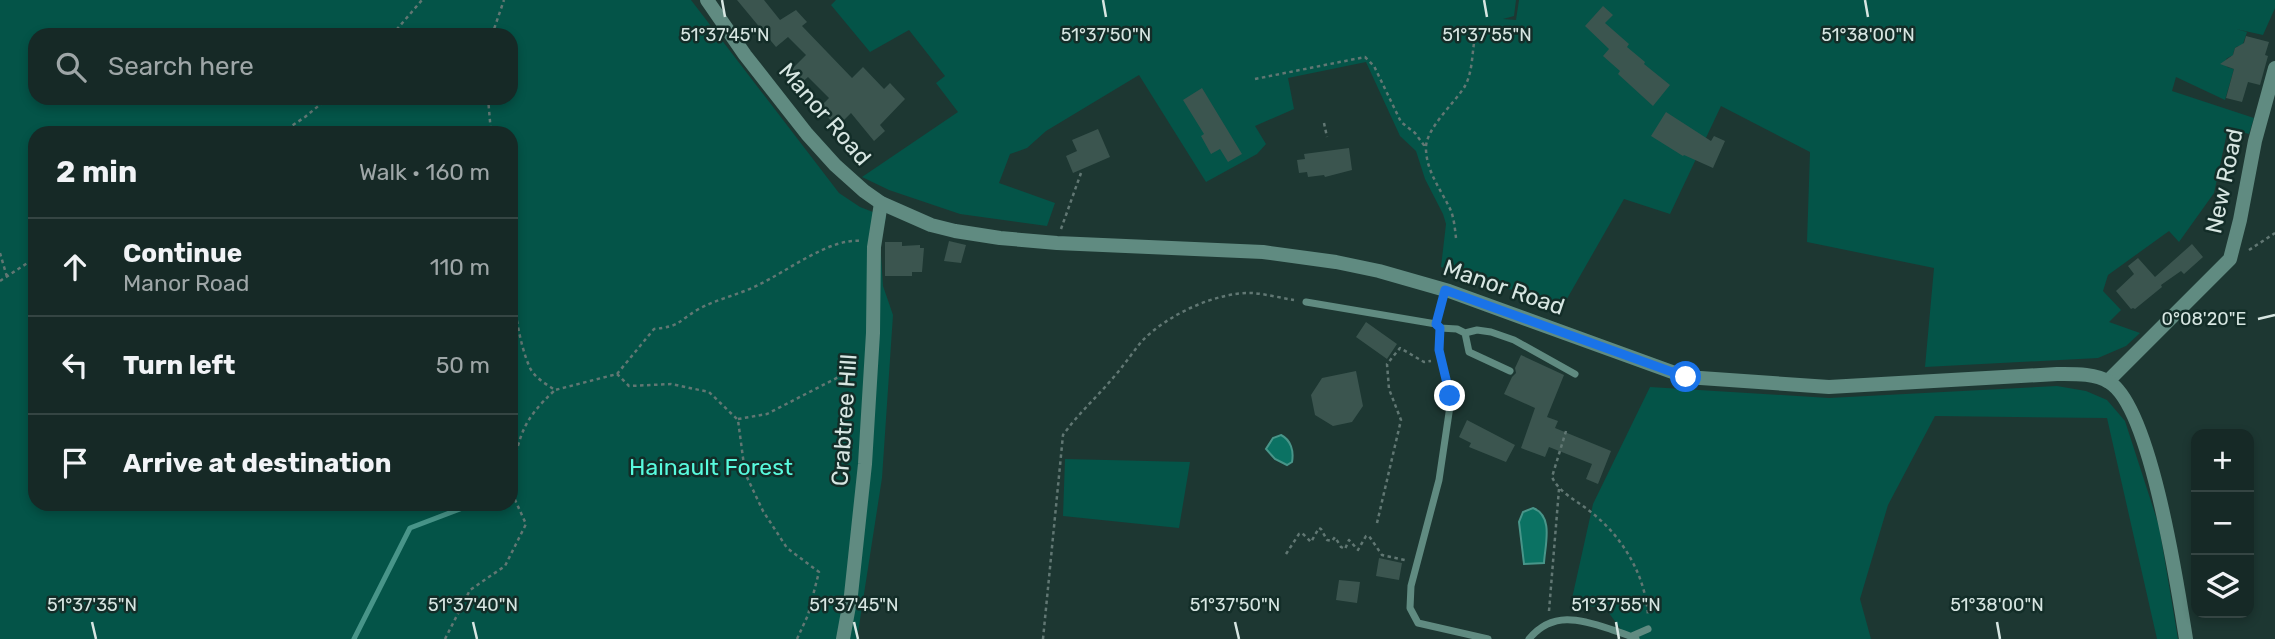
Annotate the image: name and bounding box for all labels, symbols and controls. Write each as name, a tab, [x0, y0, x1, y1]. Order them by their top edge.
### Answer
text: 51°37'45"N	[680, 24, 770, 46]
text: 51°37'50"N	[1061, 24, 1151, 46]
text: 51°37'55"N	[1442, 24, 1532, 46]
text: 51°38'00"N	[1821, 24, 1915, 46]
search box	[28, 28, 518, 105]
icon: search	[52, 48, 90, 86]
text: Search here	[108, 51, 254, 82]
street label: Manor Road	[773, 57, 877, 171]
street label: New Road	[2199, 126, 2249, 236]
text: 2 min	[56, 154, 137, 190]
text: Walk · 160 m	[359, 158, 490, 186]
text: Continue	[123, 238, 242, 269]
icon: ahead	[56, 248, 94, 286]
text: 110 m	[430, 253, 490, 281]
street label: Manor Road	[1440, 253, 1568, 321]
text: Manor Road	[123, 269, 249, 297]
text: 0°08'20"E	[2162, 308, 2246, 330]
icon: left	[56, 346, 94, 384]
text: Turn left	[123, 350, 235, 381]
text: 50 m	[436, 351, 490, 379]
street label: Crabtree Hill	[825, 353, 863, 487]
route start	[1670, 361, 1701, 392]
route end	[1434, 380, 1465, 411]
map controls	[2191, 429, 2254, 618]
button: +	[2191, 429, 2254, 492]
icon: arrive	[56, 444, 94, 482]
text: Arrive at destination	[123, 448, 391, 479]
park label: Hainault Forest	[629, 453, 793, 481]
button: −	[2191, 492, 2254, 555]
button: layers	[2191, 555, 2254, 618]
text: 51°37'35"N	[47, 594, 137, 616]
text: 51°37'40"N	[428, 594, 518, 616]
text: 51°37'45"N	[809, 594, 899, 616]
text: 51°37'50"N	[1190, 594, 1280, 616]
text: 51°37'55"N	[1571, 594, 1661, 616]
text: 51°38'00"N	[1950, 594, 2044, 616]

